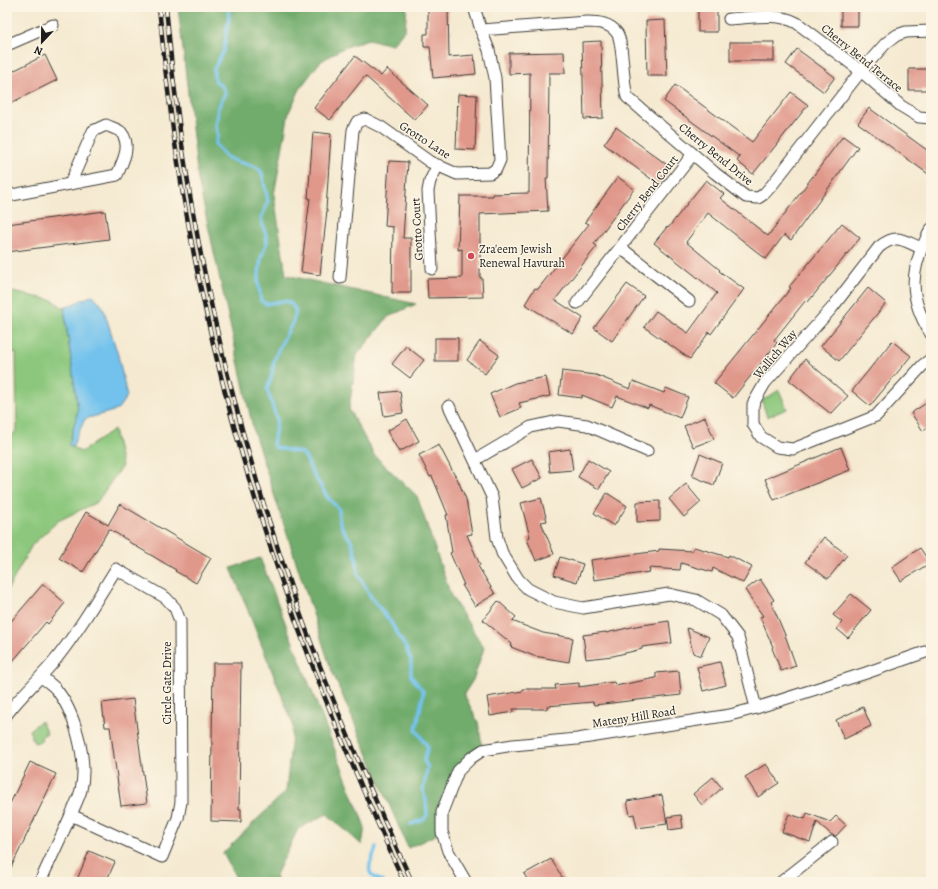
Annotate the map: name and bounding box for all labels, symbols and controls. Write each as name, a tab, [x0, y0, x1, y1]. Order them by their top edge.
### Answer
street label: Cherry Bend Terrace	[818, 20, 906, 96]
north arrow	[22, 22, 62, 62]
text: N	[32, 42, 45, 59]
street label: Grotto Lane	[396, 117, 454, 163]
street label: Cherry Bend Drive	[676, 119, 756, 189]
street label: Cherry Bend Court	[612, 152, 682, 234]
street label: Grotto Court	[407, 197, 427, 261]
place label: Zra'eem Jewish Renewal Havurah	[479, 241, 566, 271]
marker: Zra'eem Jewish Renewal Havurah	[466, 251, 476, 261]
street label: Wallich Way	[749, 325, 801, 383]
street label: Circle Gate Drive	[159, 641, 175, 725]
street label: Mateny Hill Road	[591, 702, 678, 732]

